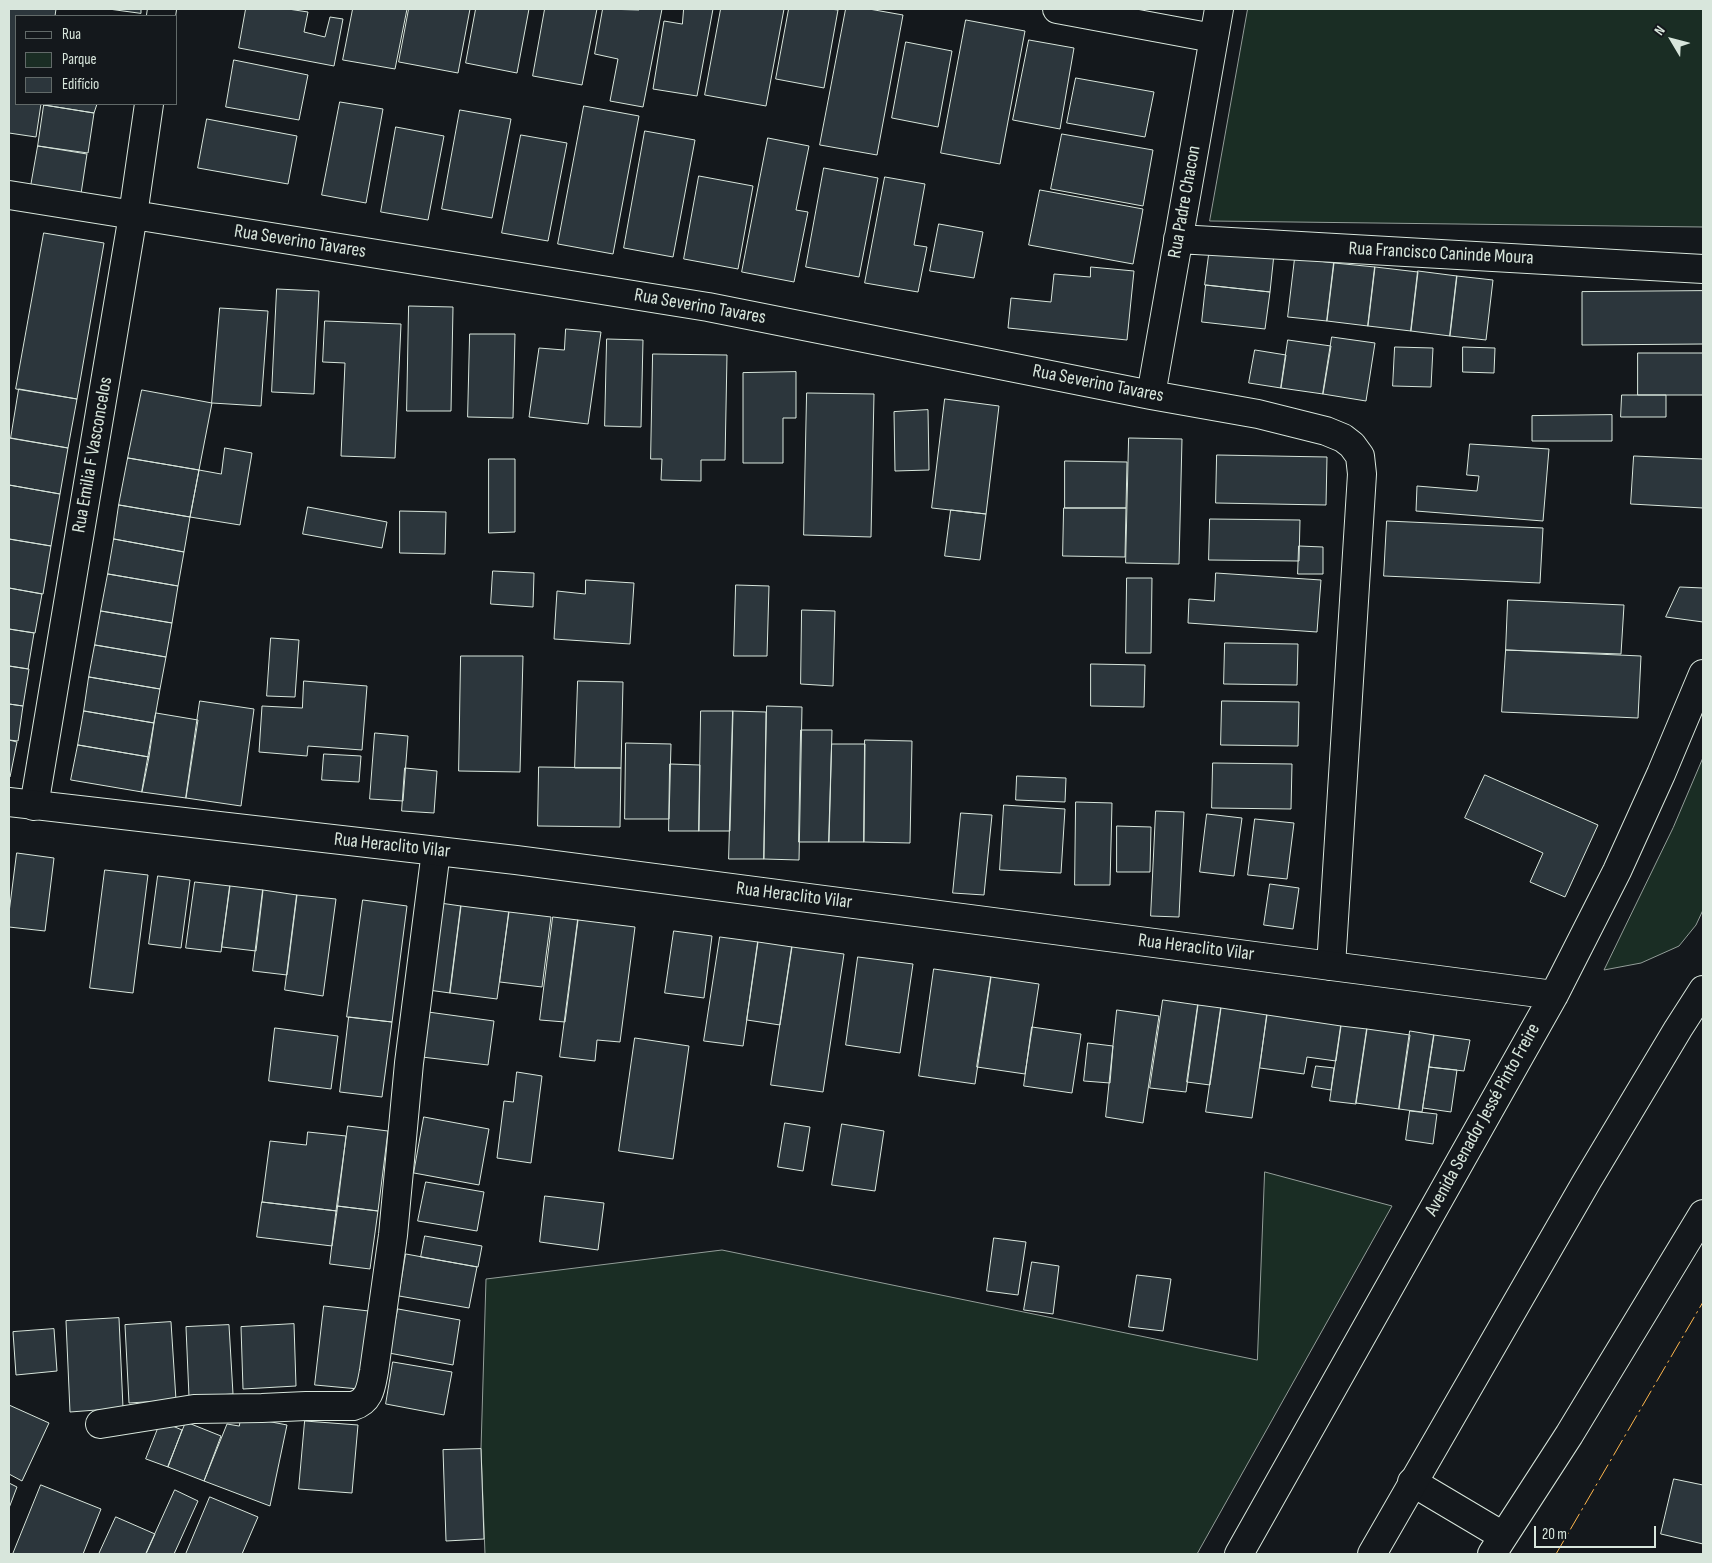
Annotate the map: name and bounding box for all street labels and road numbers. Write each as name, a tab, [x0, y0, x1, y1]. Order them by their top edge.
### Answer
street label: Rua Padre Chacon	[1164, 144, 1206, 260]
street label: Rua Severino Tavares	[232, 220, 368, 264]
street label: Rua Francisco Caninde Moura	[1348, 238, 1534, 270]
street label: Rua Severino Tavares	[632, 284, 768, 330]
street label: Rua Severino Tavares	[1030, 360, 1166, 408]
street label: Rua Emilia F Vasconcelos	[68, 375, 118, 535]
street label: Rua Heraclito Vilar	[333, 829, 451, 863]
street label: Rua Heraclito Vilar	[735, 878, 853, 914]
street label: Rua Heraclito Vilar	[1137, 930, 1255, 966]
street label: Avenida Senador Jessé Pinto Freire	[1421, 1020, 1545, 1220]

